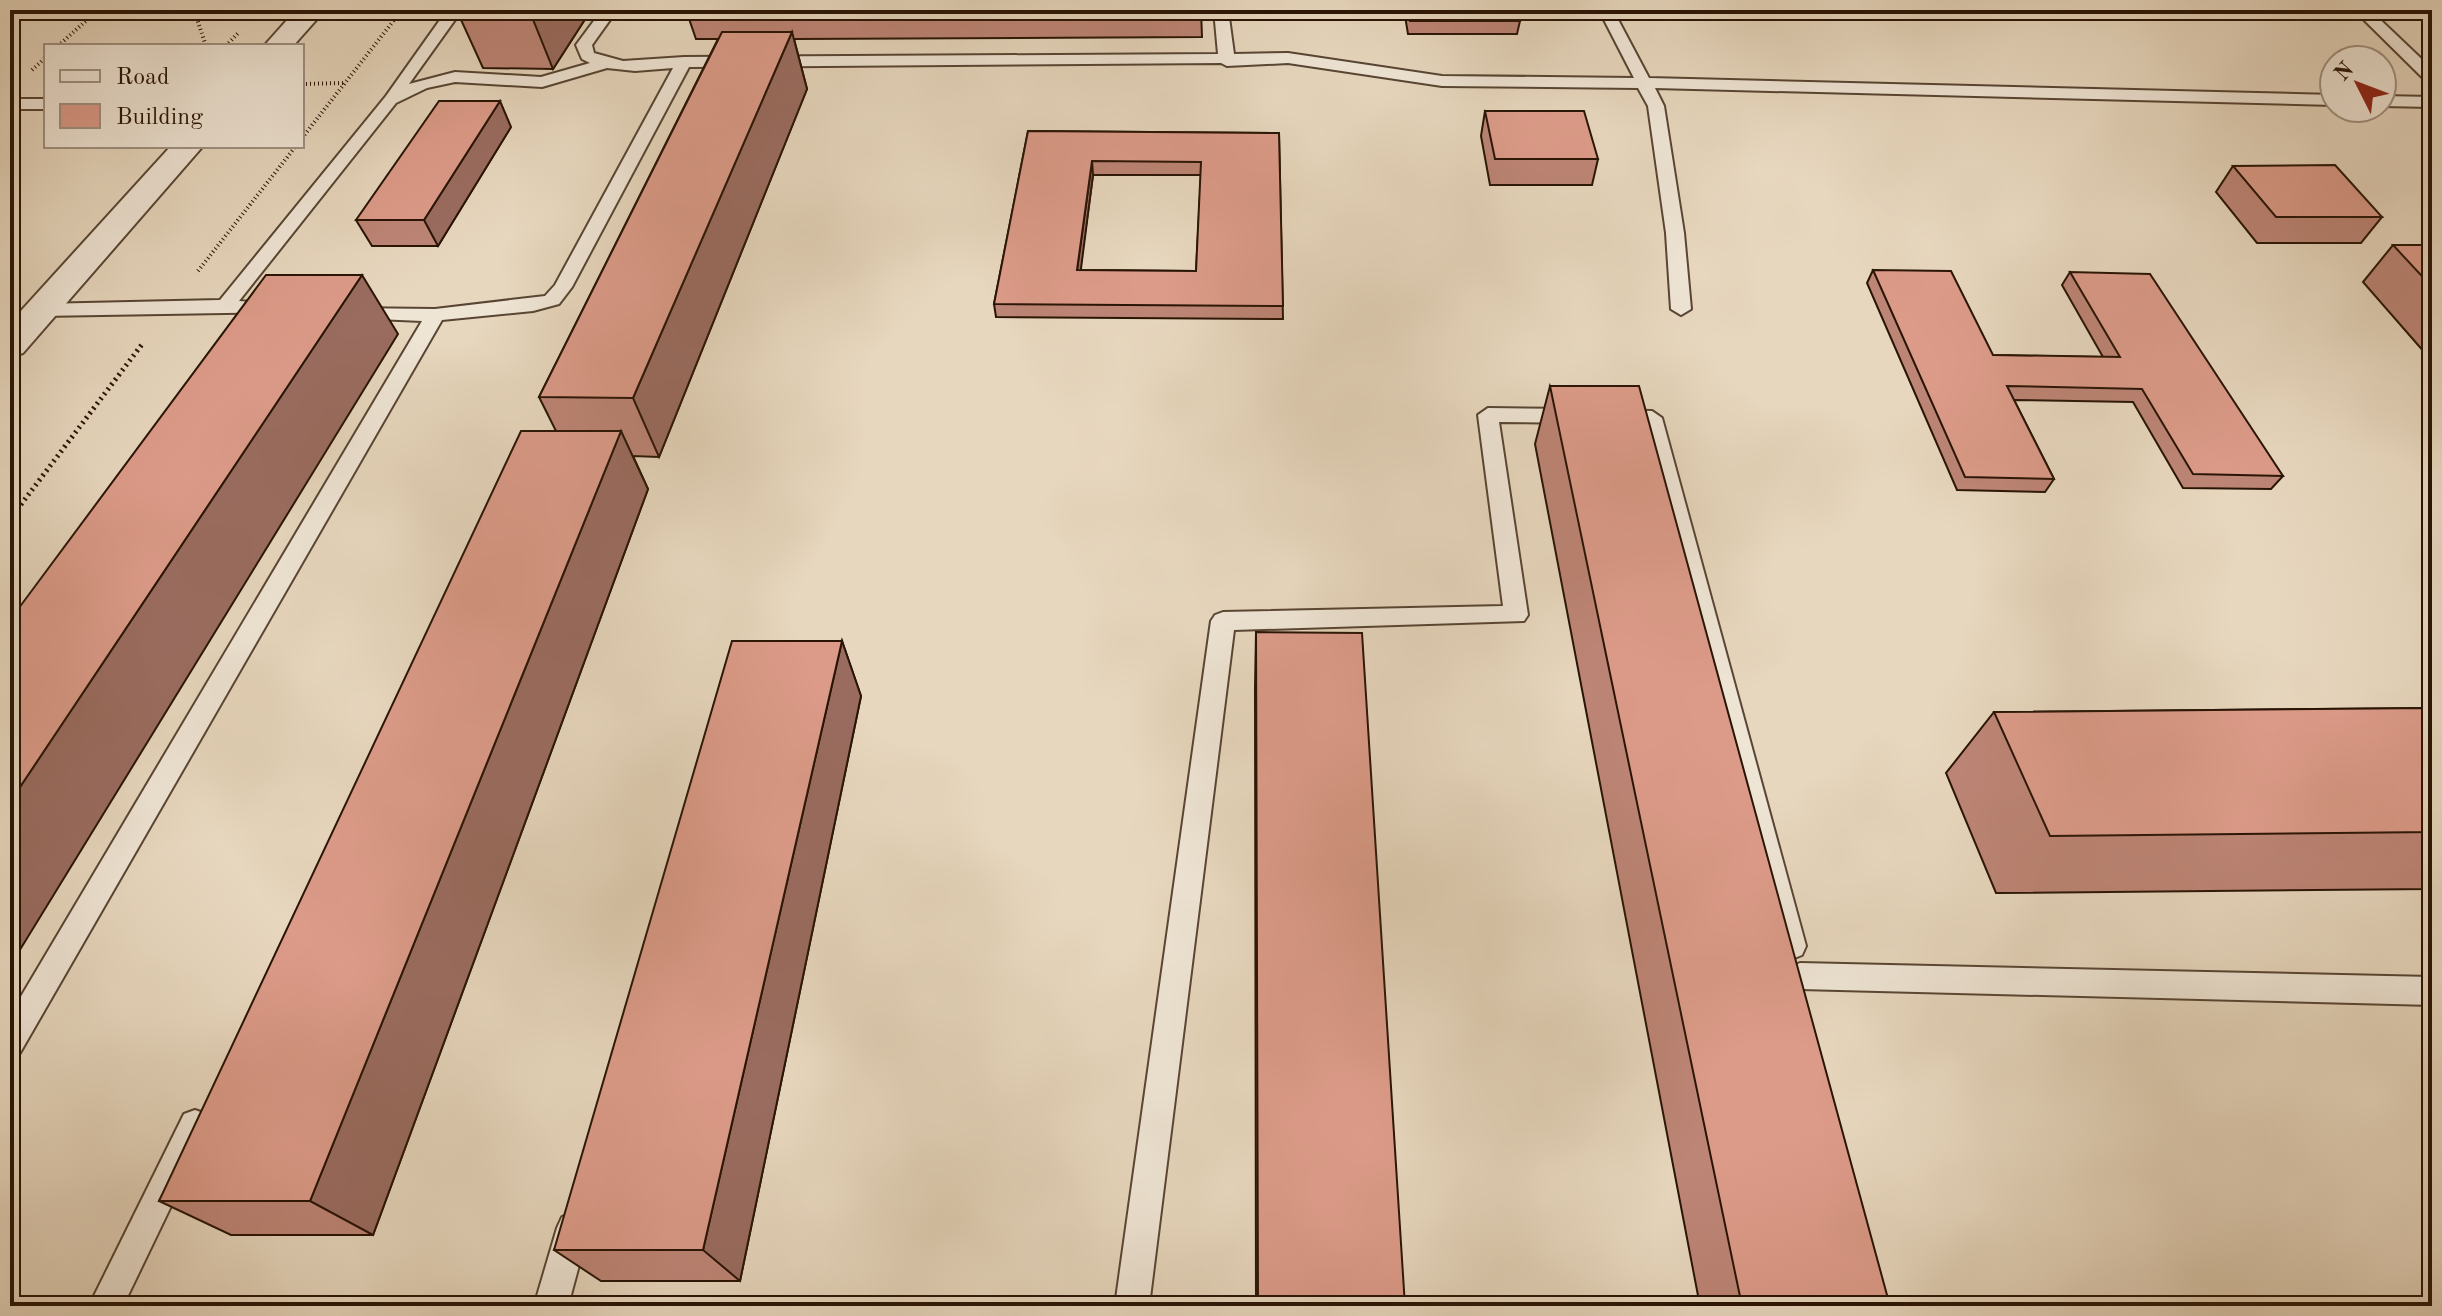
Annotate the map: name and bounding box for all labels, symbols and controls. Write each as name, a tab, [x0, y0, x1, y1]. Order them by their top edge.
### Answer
legend	[44, 44, 304, 148]
north arrow	[2318, 44, 2398, 124]
text: N	[2331, 58, 2359, 86]
text: Road	[116, 66, 169, 90]
text: Building	[116, 106, 203, 130]

